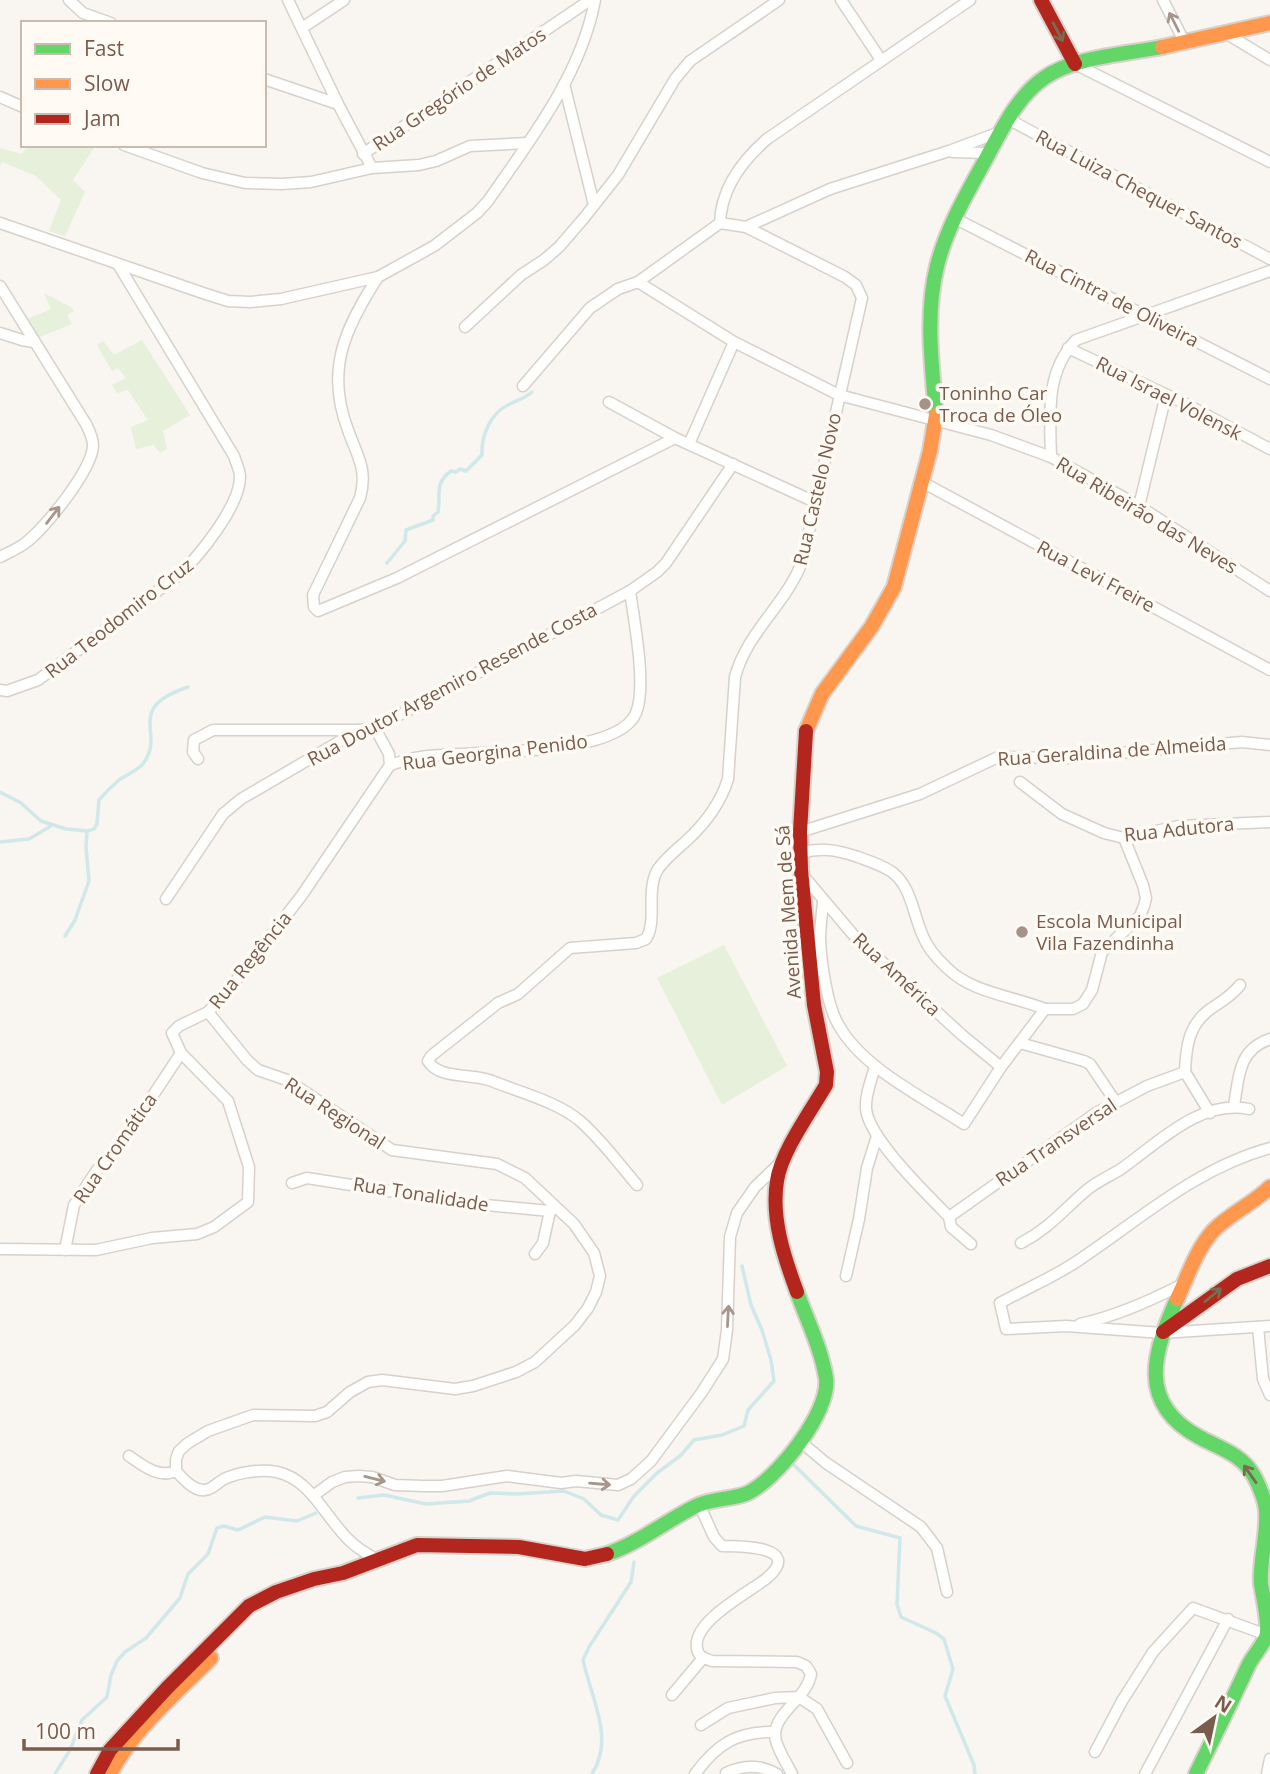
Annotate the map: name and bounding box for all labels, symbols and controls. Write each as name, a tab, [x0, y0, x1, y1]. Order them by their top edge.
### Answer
one-way arrow	[1167, 12, 1180, 33]
legend	[21, 21, 266, 147]
street label: Rua Gregório de Matos	[367, 21, 551, 157]
one-way arrow	[1052, 21, 1065, 42]
text: Fast	[84, 34, 124, 62]
text: Slow	[84, 69, 130, 97]
text: Jam	[82, 104, 121, 132]
street label: Rua Luiza Chequer Santos	[1031, 123, 1247, 255]
street label: Rua Cintra de Oliveira	[1020, 243, 1204, 353]
street label: Rua Israel Volensk	[1091, 350, 1247, 446]
place label: Toninho Car Troca de Óleo	[939, 380, 1062, 428]
marker: Toninho Car Troca de Óleo	[917, 396, 933, 412]
street label: Rua Castelo Novo	[787, 410, 847, 568]
street label: Rua Ribeirão das Neves	[1051, 450, 1243, 580]
one-way arrow	[45, 506, 60, 525]
street label: Rua Levi Freire	[1032, 534, 1160, 618]
street label: Rua Teodomiro Cruz	[40, 552, 199, 684]
street label: Rua Doutor Argemiro Resende Costa	[303, 596, 601, 772]
street label: Rua Georgina Penido	[401, 728, 589, 776]
street label: Rua Geraldina de Almeida	[997, 730, 1227, 772]
street label: Rua Adutora	[1123, 810, 1235, 848]
street label: Avenida Mem de Sá	[769, 824, 807, 1000]
street label: Rua Regência	[203, 906, 297, 1014]
place label: Escola Municipal Vila Fazendinha	[1036, 908, 1183, 956]
marker: Escola Municipal Vila Fazendinha	[1014, 924, 1030, 940]
street label: Rua América	[847, 927, 947, 1021]
street label: Rua Regional	[280, 1071, 390, 1155]
street label: Rua Cromática	[67, 1088, 163, 1208]
street label: Rua Transversal	[990, 1092, 1122, 1192]
street label: Rua Tonalidade	[351, 1170, 491, 1218]
one-way arrow	[1204, 1287, 1222, 1303]
one-way arrow	[722, 1305, 735, 1328]
one-way arrow	[1243, 1464, 1258, 1483]
one-way arrow	[363, 1473, 386, 1486]
one-way arrow	[588, 1478, 611, 1491]
north arrow	[1179, 1683, 1249, 1753]
text: N	[1210, 1689, 1237, 1719]
scale bar	[24, 1708, 178, 1752]
text: 100 m	[35, 1717, 96, 1745]

